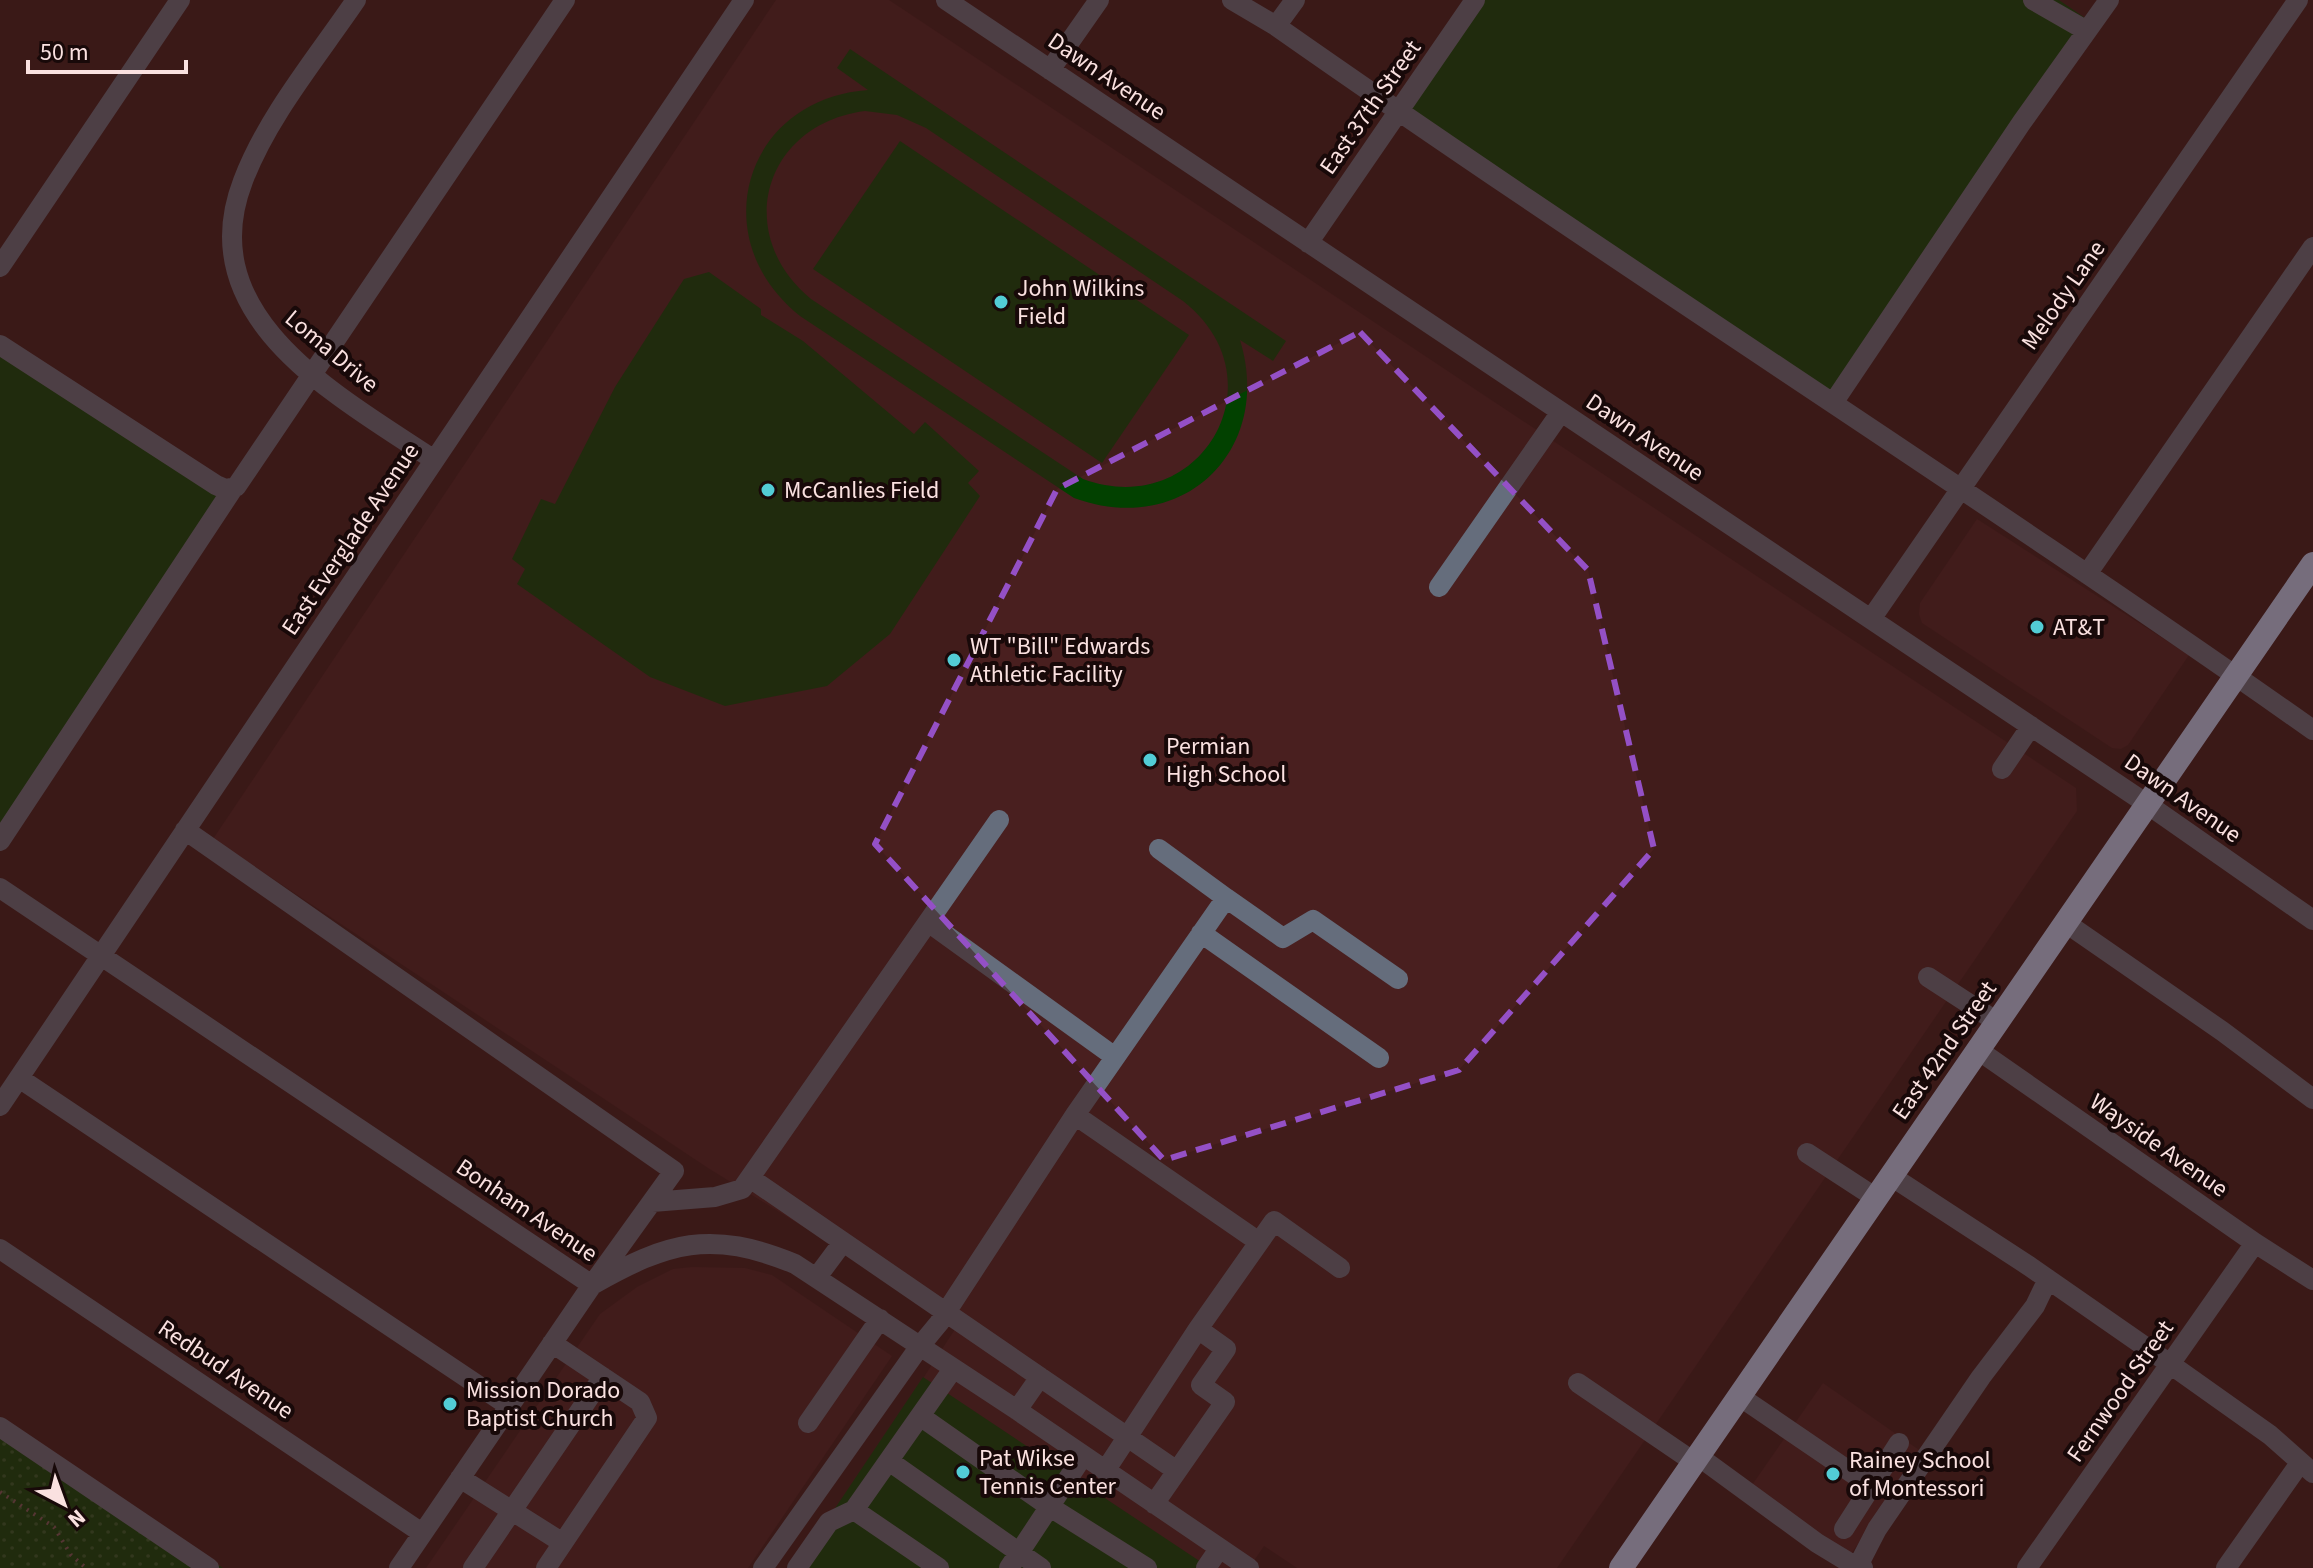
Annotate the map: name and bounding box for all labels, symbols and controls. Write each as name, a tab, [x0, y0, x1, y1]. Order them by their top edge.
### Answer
scale bar	[28, 24, 186, 74]
street label: Dawn Avenue	[1041, 24, 1173, 129]
street label: East 37th Street	[1311, 33, 1430, 182]
text: 50 m	[40, 35, 89, 70]
street label: Melody Lane	[2013, 233, 2114, 357]
place label: John Wilkins Field	[1017, 271, 1144, 334]
marker: John Wilkins Field	[992, 293, 1010, 311]
street label: Loma Drive	[277, 302, 386, 401]
street label: Dawn Avenue	[1579, 385, 1711, 490]
street label: East Everglade Avenue	[273, 436, 428, 642]
place label: McCanlies Field	[784, 473, 939, 508]
marker: McCanlies Field	[759, 481, 777, 499]
place label: AT&T	[2053, 610, 2105, 645]
marker: AT&T	[2028, 618, 2046, 636]
place label: WT "Bill" Edwards Athletic Facility	[970, 629, 1150, 692]
marker: WT "Bill" Edwards Athletic Facility	[945, 651, 963, 669]
place label: Permian High School	[1166, 729, 1286, 792]
street label: Dawn Avenue	[2117, 745, 2248, 852]
marker: Permian High School	[1141, 751, 1159, 769]
street label: East 42nd Street	[1883, 974, 2005, 1127]
street label: Wayside Avenue	[2082, 1085, 2235, 1206]
street label: Bonham Avenue	[449, 1150, 605, 1271]
street label: Redbud Avenue	[151, 1311, 301, 1428]
street label: Fernwood Street	[2058, 1313, 2182, 1469]
place label: Mission Dorado Baptist Church	[466, 1373, 620, 1436]
marker: Mission Dorado Baptist Church	[441, 1395, 459, 1413]
place label: Pat Wikse Tennis Center	[979, 1441, 1117, 1504]
place label: Rainey School of Montessori	[1849, 1443, 1991, 1506]
marker: Pat Wikse Tennis Center	[954, 1463, 972, 1481]
north arrow	[24, 1464, 104, 1544]
marker: Rainey School of Montessori	[1824, 1465, 1842, 1483]
text: N	[60, 1501, 92, 1535]

